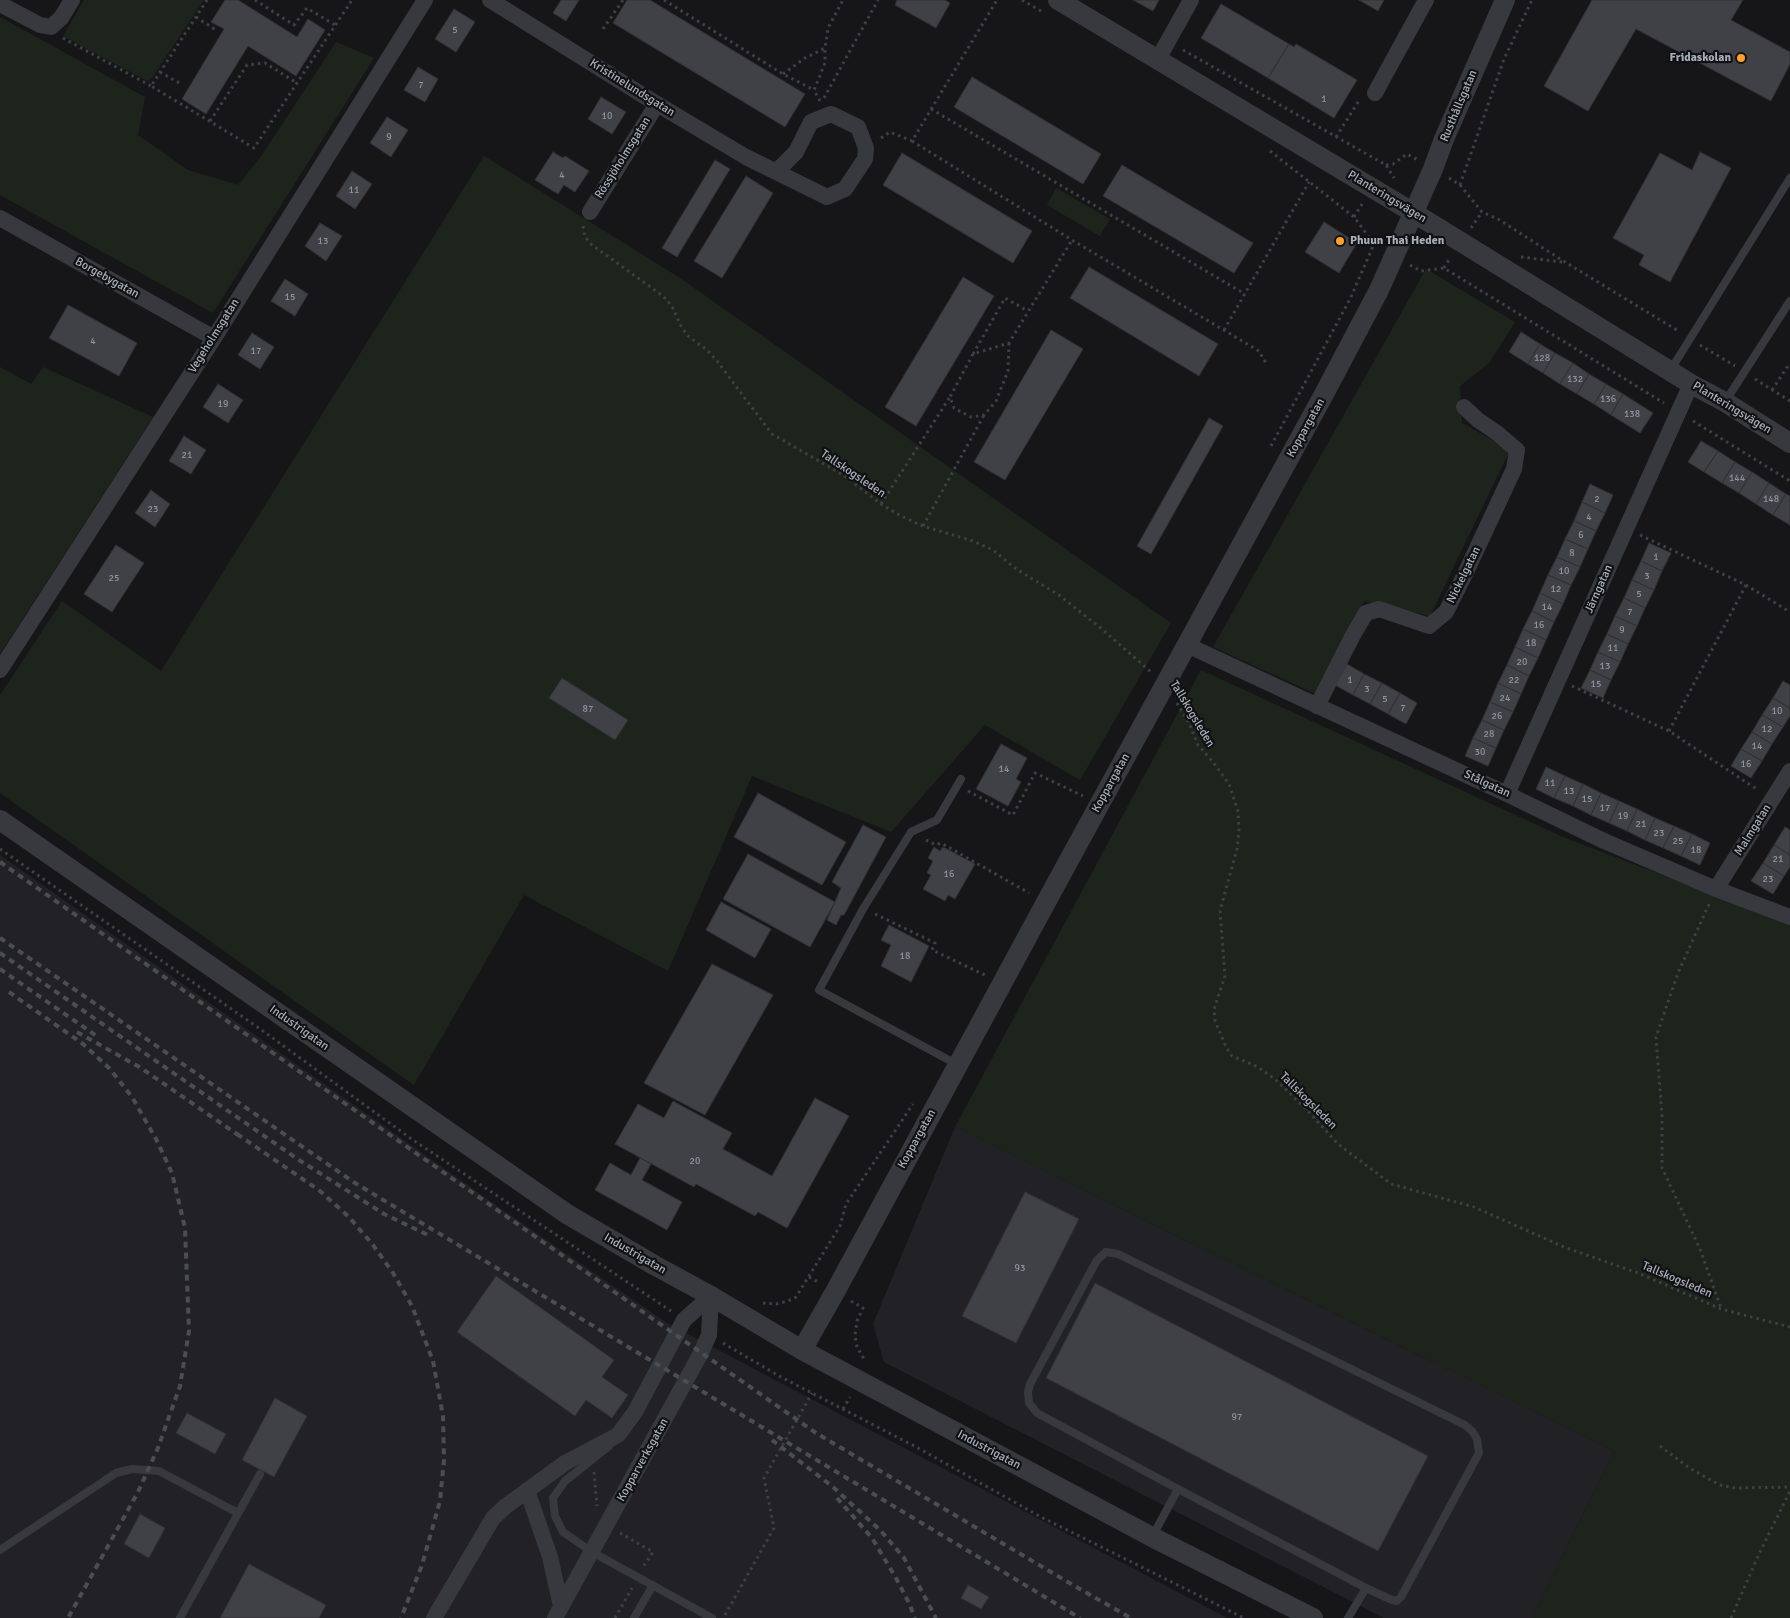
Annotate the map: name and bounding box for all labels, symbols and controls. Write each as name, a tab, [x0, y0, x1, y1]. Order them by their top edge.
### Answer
house number: 5	[452, 24, 458, 36]
place label: Fridaskolan	[1670, 51, 1731, 65]
marker: Fridaskolan	[1735, 52, 1747, 64]
street label: Kristinelundsgatan	[587, 56, 677, 120]
street label: Rusthållsgatan	[1437, 68, 1481, 144]
house number: 7	[418, 79, 424, 91]
house number: 1	[1321, 93, 1327, 105]
house number: 10	[602, 110, 612, 122]
street label: Rössjöholmsgatan	[592, 114, 654, 202]
house number: 9	[386, 131, 392, 143]
street label: Planteringsvägen	[1345, 168, 1429, 226]
house number: 4	[559, 169, 565, 181]
house number: 11	[349, 184, 359, 196]
place label: Phuun Thai Heden	[1350, 234, 1444, 248]
house number: 13	[318, 235, 328, 247]
marker: Phuun Thai Heden	[1334, 235, 1346, 247]
street label: Borgebygatan	[72, 254, 142, 302]
house number: 15	[285, 291, 295, 303]
street label: Vegeholmsgatan	[185, 296, 243, 376]
house number: 4	[90, 335, 96, 347]
house number: 17	[251, 345, 261, 357]
house number: 128	[1534, 352, 1550, 364]
house number: 132	[1567, 373, 1583, 385]
street label: Planteringsvägen	[1690, 379, 1774, 437]
house number: 136	[1600, 393, 1616, 405]
street label: Koppargatan	[1284, 396, 1328, 460]
house number: 19	[218, 398, 228, 410]
house number: 138	[1624, 408, 1640, 420]
street label: Tallskogsleden	[818, 447, 888, 501]
house number: 21	[182, 449, 192, 461]
house number: 144	[1729, 472, 1745, 484]
house number: 2	[1594, 493, 1600, 505]
house number: 148	[1763, 493, 1779, 505]
house number: 23	[148, 503, 158, 515]
house number: 4	[1586, 511, 1592, 523]
house number: 6	[1578, 529, 1584, 541]
street label: Nickelgatan	[1444, 544, 1484, 606]
house number: 8	[1569, 547, 1575, 559]
house number: 1	[1653, 551, 1659, 563]
street label: Järngatan	[1582, 563, 1616, 615]
house number: 10	[1559, 565, 1569, 577]
house number: 3	[1644, 570, 1650, 582]
house number: 25	[109, 572, 119, 584]
house number: 12	[1551, 583, 1561, 595]
house number: 5	[1636, 588, 1642, 600]
house number: 14	[1542, 601, 1552, 613]
house number: 7	[1627, 606, 1633, 618]
house number: 16	[1534, 619, 1544, 631]
house number: 9	[1619, 624, 1625, 636]
house number: 18	[1526, 637, 1536, 649]
house number: 11	[1608, 642, 1618, 654]
house number: 20	[1517, 656, 1527, 668]
house number: 13	[1600, 660, 1610, 672]
house number: 1	[1347, 674, 1353, 686]
house number: 22	[1509, 674, 1519, 686]
street label: Tallskogsleden	[1166, 678, 1218, 750]
house number: 15	[1591, 678, 1601, 690]
house number: 3	[1364, 683, 1370, 695]
house number: 24	[1500, 692, 1510, 704]
house number: 5	[1382, 693, 1388, 705]
house number: 7	[1400, 702, 1406, 714]
house number: 87	[583, 703, 593, 715]
house number: 10	[1772, 705, 1782, 717]
house number: 26	[1492, 710, 1502, 722]
house number: 12	[1762, 723, 1772, 735]
house number: 28	[1484, 728, 1494, 740]
house number: 14	[1752, 740, 1762, 752]
house number: 30	[1475, 746, 1485, 758]
street label: Koppargatan	[1089, 751, 1133, 815]
house number: 16	[1741, 758, 1751, 770]
house number: 14	[999, 763, 1009, 775]
street label: Stålgatan	[1462, 767, 1512, 801]
house number: 11	[1545, 777, 1555, 789]
house number: 13	[1564, 785, 1574, 797]
house number: 15	[1582, 793, 1592, 805]
house number: 17	[1600, 802, 1610, 814]
street label: Malmgatan	[1732, 802, 1774, 858]
house number: 19	[1618, 810, 1628, 822]
house number: 21	[1636, 818, 1646, 830]
house number: 23	[1654, 827, 1664, 839]
house number: 25	[1673, 835, 1683, 847]
house number: 18	[1691, 844, 1701, 856]
house number: 21	[1773, 853, 1783, 865]
house number: 16	[944, 868, 954, 880]
house number: 23	[1763, 873, 1773, 885]
house number: 18	[900, 950, 910, 962]
street label: Industrigatan	[266, 1002, 332, 1054]
street label: Tallskogsleden	[1276, 1069, 1340, 1133]
street label: Koppargatan	[895, 1107, 939, 1171]
house number: 20	[690, 1155, 700, 1167]
street label: Industrigatan	[601, 1230, 669, 1278]
street label: Tallskogsleden	[1640, 1259, 1714, 1301]
house number: 93	[1015, 1262, 1025, 1274]
house number: 97	[1232, 1411, 1242, 1423]
street label: Kopparverksgatan	[614, 1416, 672, 1504]
street label: Industrigatan	[955, 1427, 1023, 1473]

